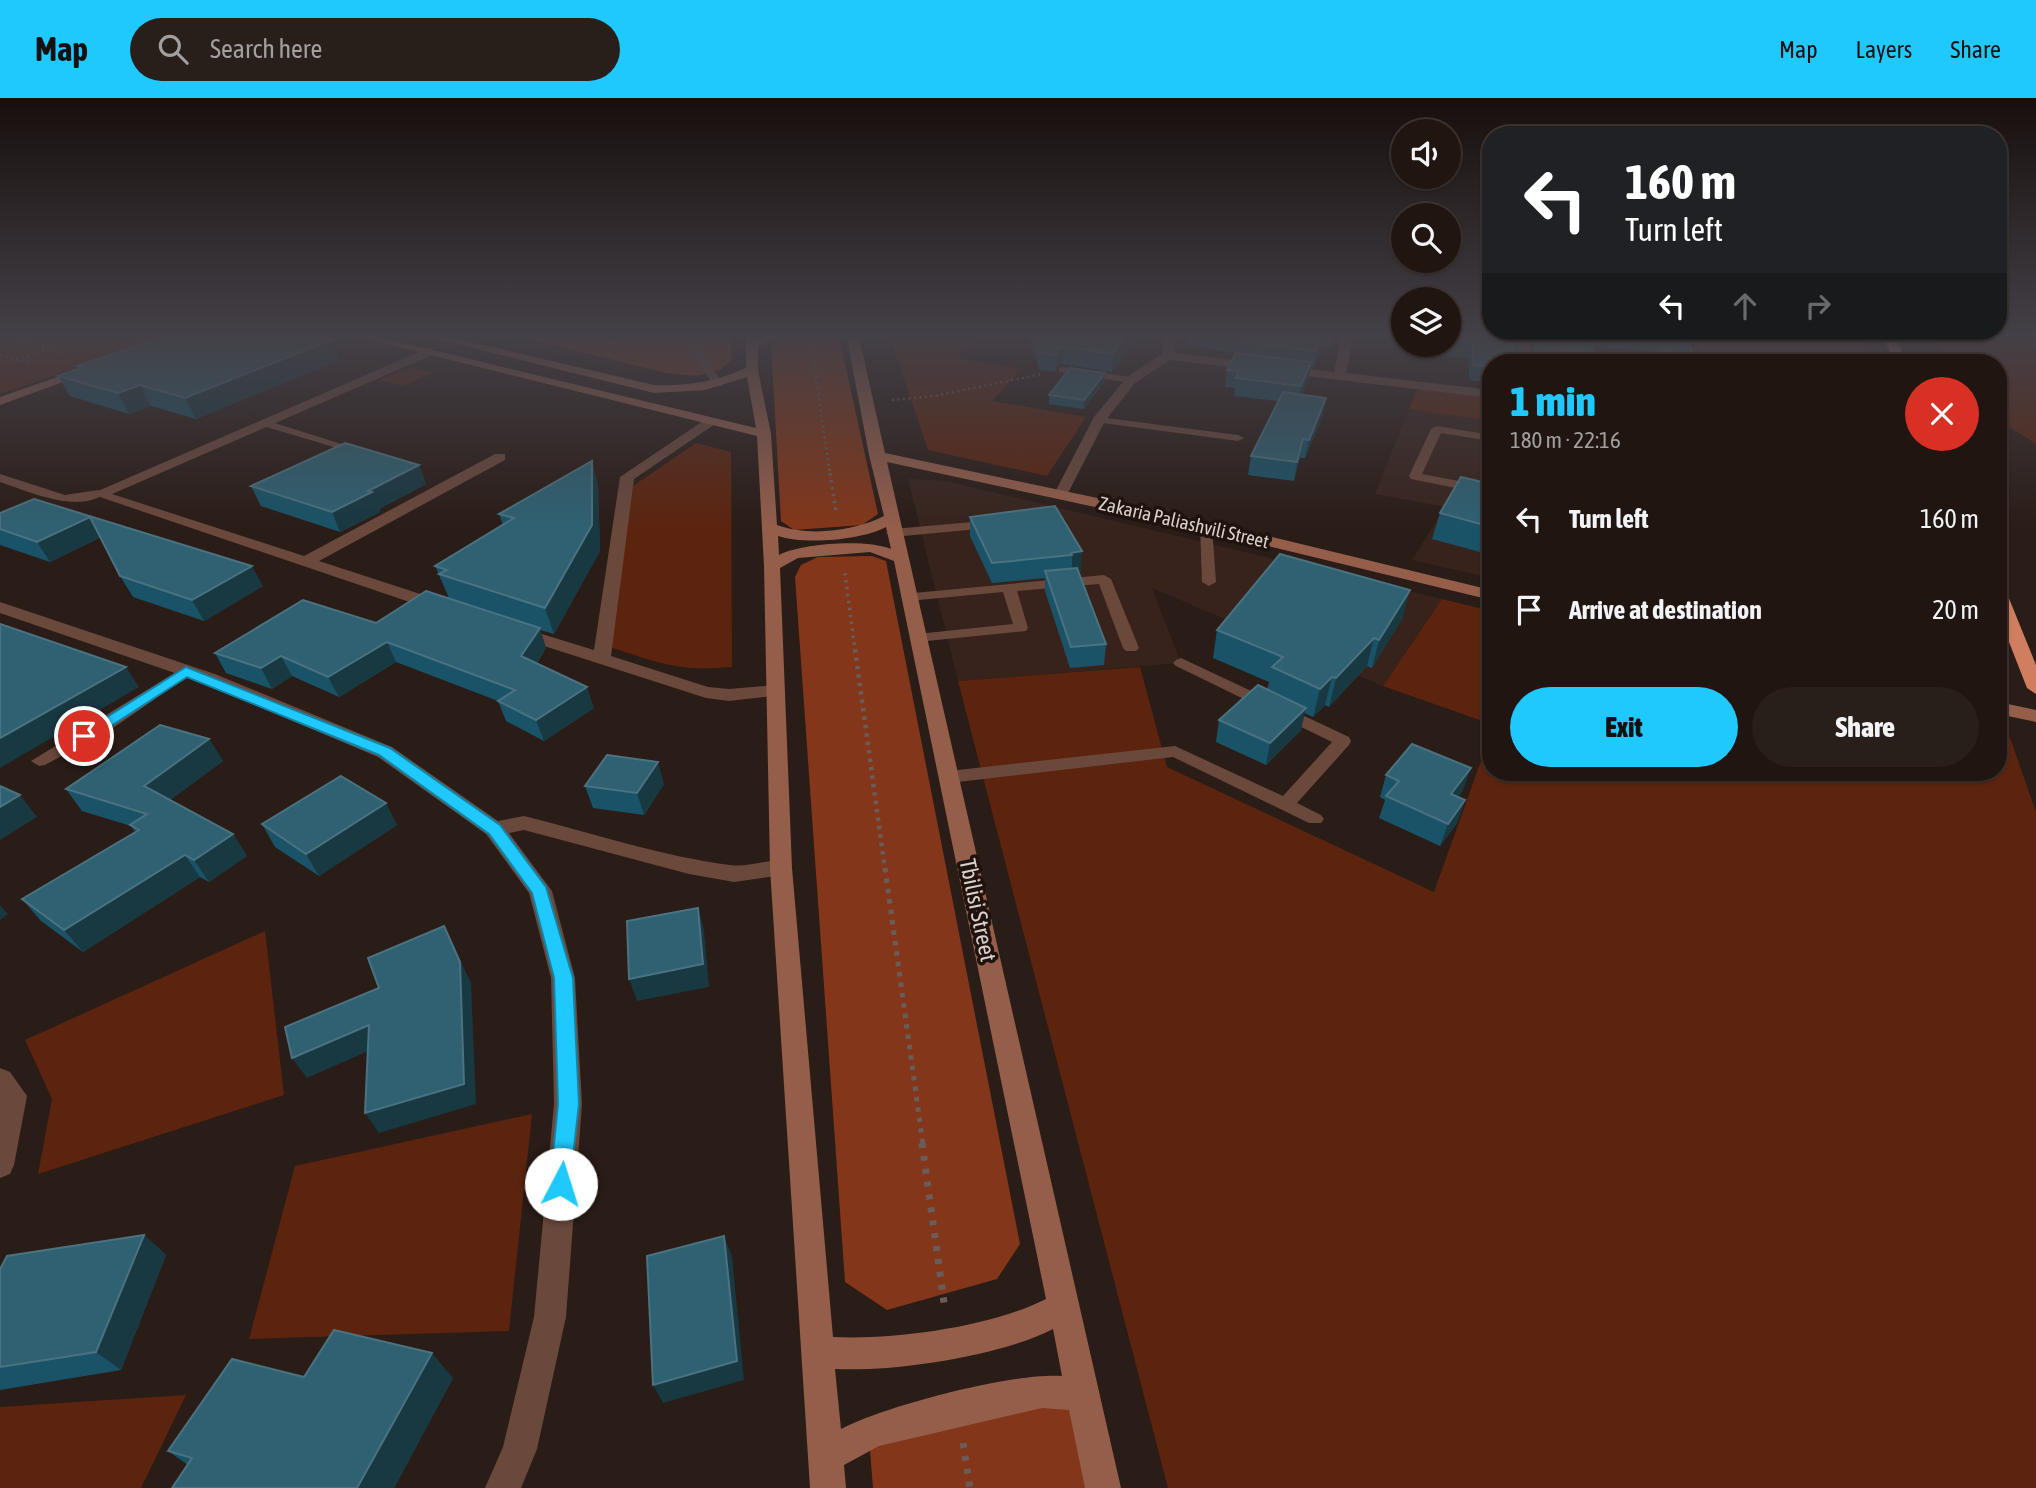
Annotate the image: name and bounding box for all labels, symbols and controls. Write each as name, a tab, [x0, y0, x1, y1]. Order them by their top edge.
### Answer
search box	[130, 18, 620, 81]
text: Map	[35, 30, 88, 68]
icon: search	[154, 30, 192, 68]
text: Search here	[210, 34, 322, 64]
text: Map	[1779, 36, 1818, 63]
text: Layers	[1856, 36, 1912, 63]
text: Share	[1950, 36, 2001, 63]
map controls	[1391, 119, 1461, 357]
button: sound	[1391, 119, 1461, 189]
text: 160 m	[1625, 153, 1736, 209]
icon: left	[1510, 154, 1601, 245]
button: search	[1391, 203, 1461, 273]
text: Turn left	[1625, 211, 1723, 248]
button: layers	[1391, 287, 1461, 357]
icon: left	[1653, 287, 1691, 325]
icon: ahead	[1726, 287, 1764, 325]
icon: right	[1799, 287, 1837, 325]
text: 1 min	[1510, 377, 1596, 425]
button: close	[1905, 377, 1979, 451]
text: 180 m · 22:16	[1510, 427, 1621, 453]
street label: Zakaria Paliashvili Street	[1097, 492, 1271, 552]
icon: left	[1510, 500, 1548, 538]
text: Turn left	[1569, 504, 1649, 534]
text: 160 m	[1920, 504, 1979, 534]
icon: arrive	[1510, 591, 1548, 629]
text: Arrive at destination	[1569, 595, 1762, 625]
text: 20 m	[1932, 595, 1979, 625]
button: Exit	[1510, 687, 1738, 767]
button: Share	[1752, 687, 1979, 767]
pin	[54, 706, 114, 766]
icon: arrive	[65, 717, 103, 755]
street label: Tbilisi Street	[954, 856, 1002, 964]
position arrow	[524, 1147, 598, 1221]

